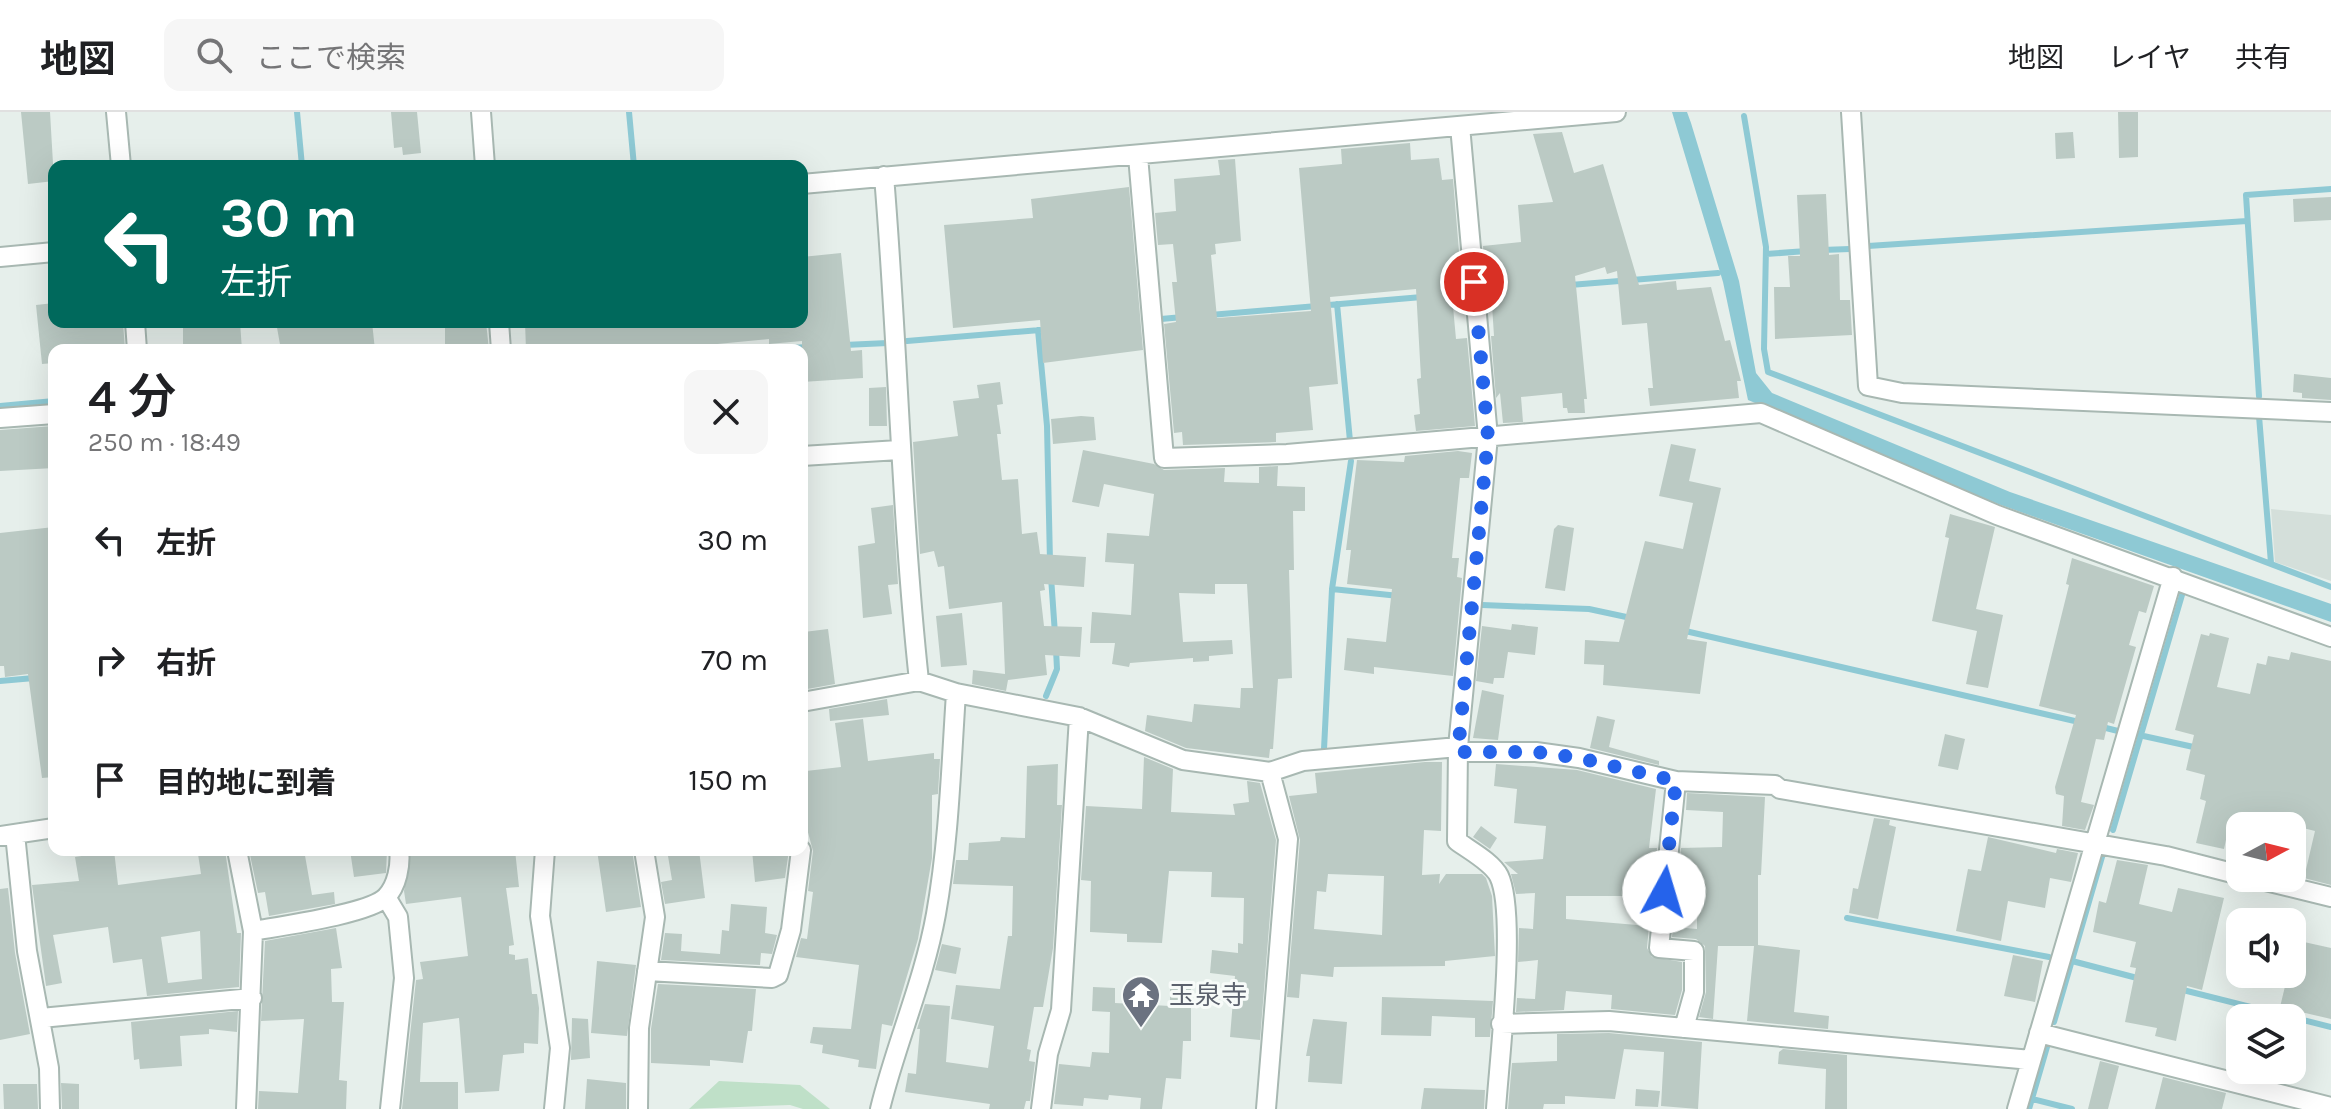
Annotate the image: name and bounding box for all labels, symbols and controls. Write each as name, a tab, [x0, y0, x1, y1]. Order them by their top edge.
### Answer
search box	[164, 19, 724, 91]
icon: search	[192, 33, 236, 77]
text: 地図	[40, 37, 116, 82]
text: ここで検索	[256, 40, 406, 76]
text: 地図	[2008, 41, 2064, 74]
text: レイヤ	[2108, 41, 2191, 74]
text: 共有	[2235, 41, 2291, 74]
text: 30 m	[220, 185, 358, 250]
icon: left	[88, 192, 192, 296]
pin	[1440, 248, 1508, 316]
icon: arrive	[1452, 260, 1496, 304]
text: 左折	[220, 261, 292, 303]
text: 4 分	[88, 369, 176, 425]
button: close	[684, 370, 768, 454]
text: 250 m · 18:49	[88, 427, 241, 458]
icon: left	[88, 518, 132, 562]
text: 30 m	[697, 522, 768, 558]
text: 左折	[156, 525, 216, 561]
icon: right	[88, 638, 132, 682]
text: 70 m	[701, 642, 768, 678]
text: 右折	[156, 645, 216, 681]
icon: arrive	[88, 758, 132, 802]
text: 150 m	[688, 762, 768, 798]
text: 目的地に到着	[156, 765, 336, 801]
north arrow	[2226, 812, 2306, 892]
map controls	[2226, 812, 2306, 1084]
position arrow	[1622, 850, 1706, 934]
button: sound	[2226, 908, 2306, 988]
temple icon: 玉泉寺	[1120, 974, 1162, 1029]
place label: 玉泉寺	[1169, 980, 1247, 1011]
button: layers	[2226, 1004, 2306, 1084]

